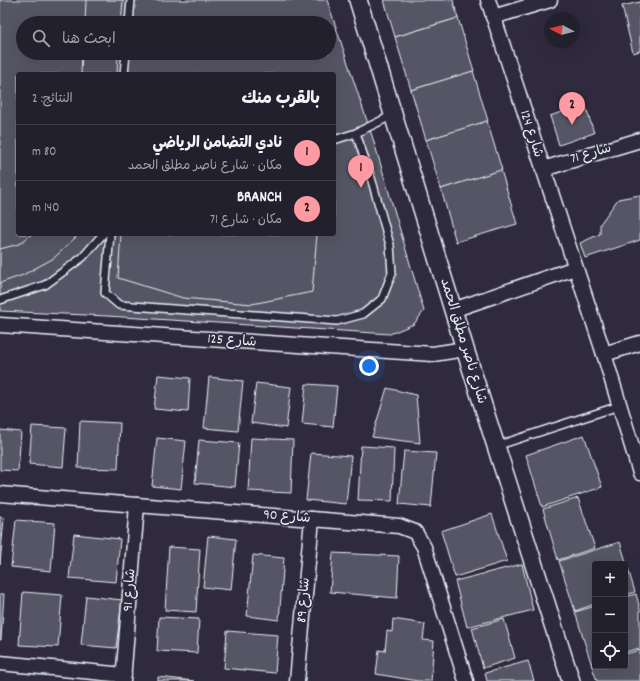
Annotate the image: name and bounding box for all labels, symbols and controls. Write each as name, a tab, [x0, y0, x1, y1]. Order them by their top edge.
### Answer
north arrow	[544, 12, 580, 48]
search box	[16, 16, 336, 60]
icon: search	[30, 27, 52, 49]
text: ابحث هنا	[62, 29, 116, 51]
text: بالقرب منك	[242, 88, 320, 112]
text: النتائج: 2	[32, 90, 73, 109]
pin: 2	[559, 92, 585, 125]
street label: شارع 124	[514, 108, 548, 160]
text: نادي التضامن الرياضي	[153, 133, 282, 155]
street label: شارع 71	[568, 139, 614, 169]
text: 80 m	[32, 143, 56, 162]
text: 1	[306, 143, 308, 162]
pin: 1	[348, 155, 374, 188]
text: مكان · شارع ناصر مطلق الحمد	[128, 157, 282, 176]
text: BRANCH	[237, 187, 282, 209]
text: 140 m	[32, 199, 59, 218]
text: 2	[304, 199, 310, 218]
text: مكان · شارع 71	[210, 211, 282, 230]
street label: شارع ناصر مطلق الحمد	[434, 276, 492, 406]
street label: شارع 125	[207, 329, 257, 353]
your location	[359, 356, 379, 376]
street label: شارع 90	[262, 505, 312, 529]
map controls	[592, 561, 628, 669]
button: +	[592, 561, 628, 597]
street label: شارع 91	[119, 568, 141, 612]
street label: شارع 89	[292, 576, 316, 624]
button: −	[592, 597, 628, 633]
button: locate	[592, 633, 628, 669]

